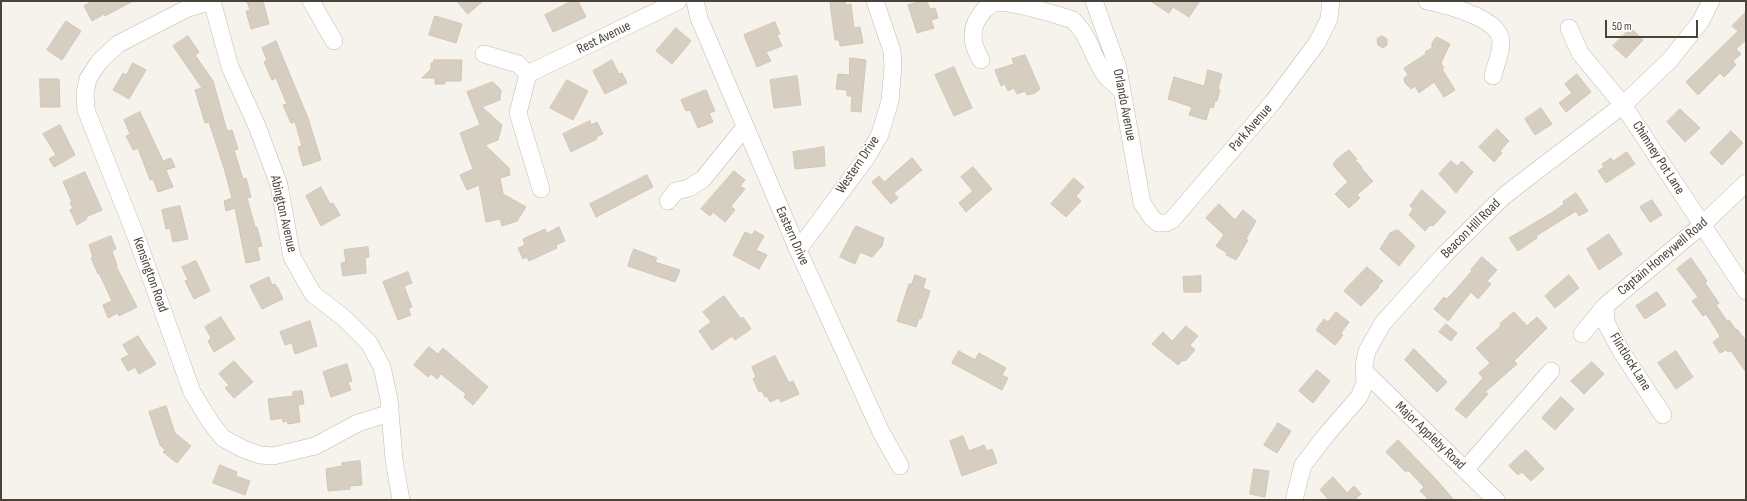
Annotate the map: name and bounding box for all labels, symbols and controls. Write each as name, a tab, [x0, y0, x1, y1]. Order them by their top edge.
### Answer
scale bar	[1607, 12, 1700, 38]
street label: Rest Avenue	[574, 18, 634, 58]
text: 50 m	[1612, 19, 1632, 34]
street label: Orlando Avenue	[1109, 68, 1139, 142]
street label: Park Avenue	[1226, 101, 1276, 155]
street label: Chimney Pot Lane	[1628, 118, 1688, 198]
street label: Western Drive	[833, 133, 883, 197]
street label: Abington Avenue	[266, 174, 300, 254]
street label: Beacon Hill Road	[1438, 196, 1504, 262]
street label: Eastern Drive	[772, 204, 812, 268]
street label: Captain Honeywell Road	[1615, 215, 1711, 299]
street label: Kensington Road	[129, 235, 171, 315]
street label: Flintlock Lane	[1606, 330, 1654, 394]
street label: Major Appleby Road	[1391, 398, 1469, 474]

